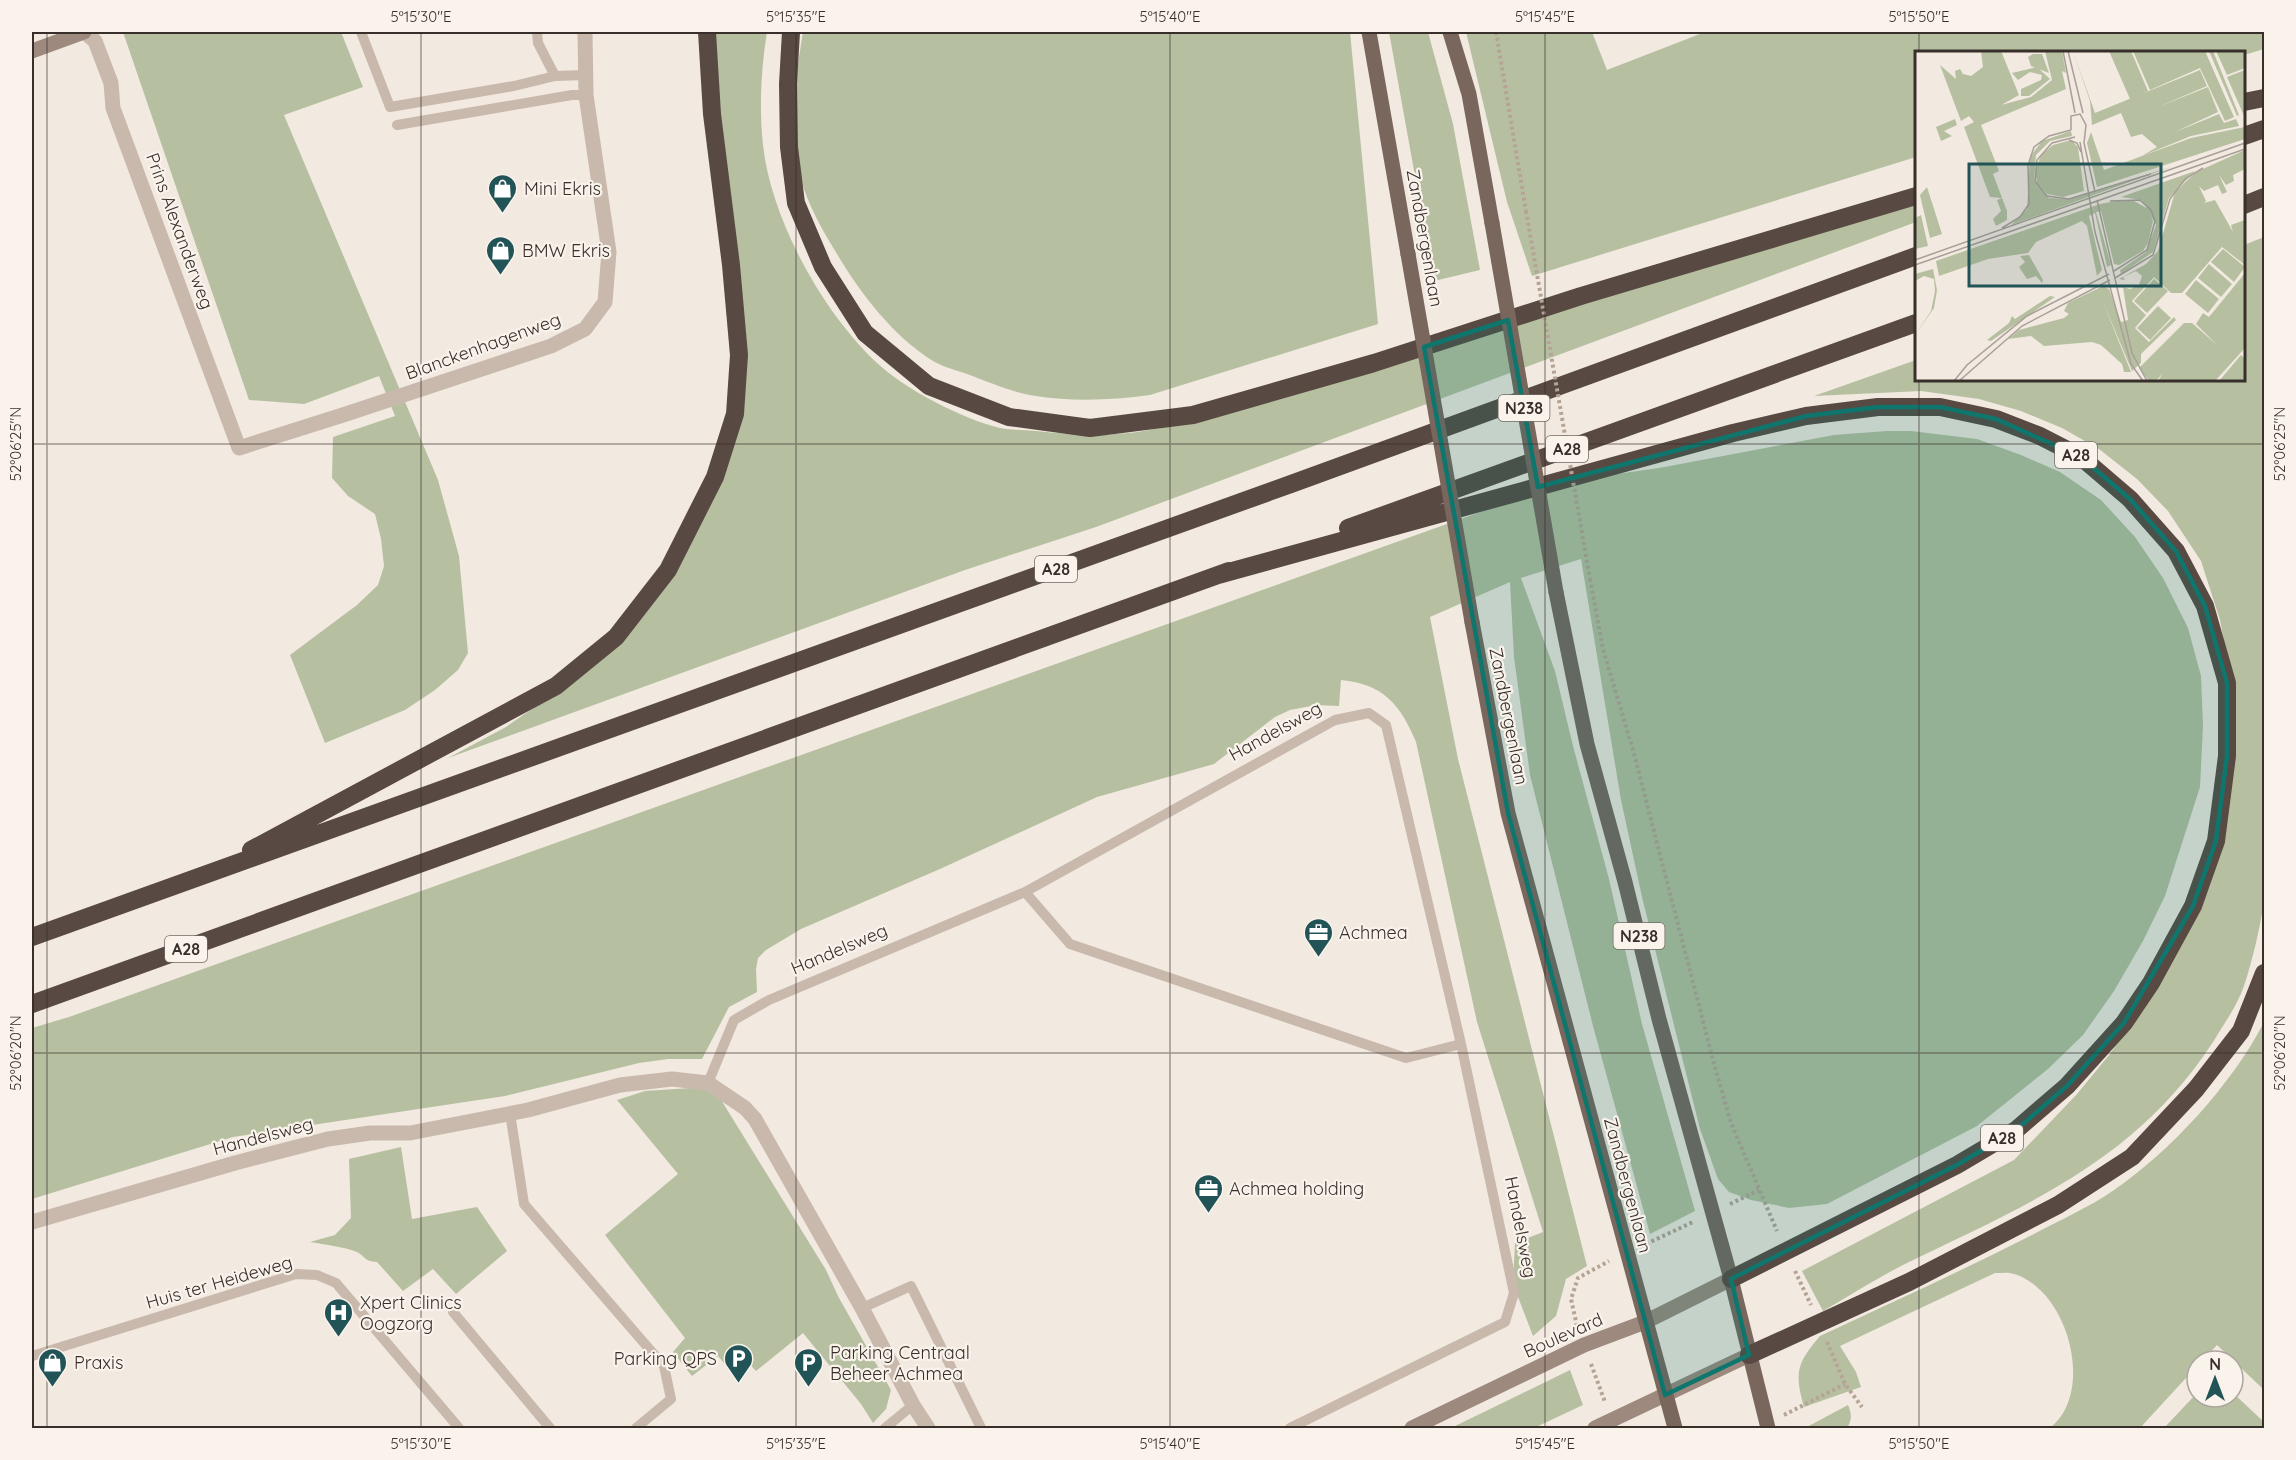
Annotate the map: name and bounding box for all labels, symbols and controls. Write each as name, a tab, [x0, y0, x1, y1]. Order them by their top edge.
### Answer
text: 5°15'30"E	[391, 7, 451, 26]
text: 5°15'35"E	[766, 7, 826, 26]
text: 5°15'40"E	[1140, 7, 1200, 26]
text: 5°15'45"E	[1515, 7, 1575, 26]
text: 5°15'50"E	[1888, 7, 1950, 26]
inset map	[1915, 51, 2245, 381]
street label: Prins Alexanderweg	[141, 150, 219, 312]
street label: Zandbergenlaan	[1402, 167, 1448, 309]
shop icon: Mini Ekris	[487, 172, 519, 214]
place label: Mini Ekris	[524, 177, 601, 200]
shop icon: BMW Ekris	[485, 234, 517, 276]
place label: BMW Ekris	[522, 239, 610, 262]
street label: Blanckenhagenweg	[402, 307, 564, 385]
road number: N238	[1498, 395, 1550, 421]
text: 52°06'25"N	[6, 407, 25, 481]
text: 52°06'25"N	[2270, 407, 2289, 481]
road number: A28	[1546, 436, 1588, 462]
road number: A28	[2055, 442, 2097, 468]
road number: A28	[1035, 556, 1077, 582]
street label: Zandbergenlaan	[1484, 645, 1534, 787]
street label: Handelsweg	[1224, 696, 1326, 766]
office icon: Achmea	[1302, 916, 1334, 958]
street label: Handelsweg	[787, 918, 891, 980]
place label: Achmea	[1339, 921, 1408, 944]
road number: N238	[1614, 923, 1664, 949]
road number: A28	[165, 936, 207, 962]
text: 52°06'20"N	[6, 1015, 25, 1091]
text: 52°06'20"N	[2270, 1015, 2289, 1091]
street label: Handelsweg	[210, 1112, 316, 1160]
street label: Zandbergenlaan	[1599, 1115, 1657, 1255]
road number: A28	[1981, 1125, 2023, 1151]
office icon: Achmea holding	[1192, 1172, 1224, 1214]
street label: Handelsweg	[1500, 1174, 1542, 1280]
place label: Achmea holding	[1229, 1177, 1364, 1200]
street label: Huis ter Heideweg	[143, 1250, 295, 1314]
place label: Xpert Clinics Oogzorg	[360, 1291, 462, 1335]
hospital icon: Xpert Clinics Oogzorg	[323, 1296, 355, 1338]
street label: Boulevard	[1520, 1307, 1606, 1363]
place label: Parking Centraal Beheer Achmea	[830, 1341, 970, 1385]
parking icon: Parking QPS	[722, 1342, 754, 1384]
shop icon: Praxis	[37, 1346, 69, 1388]
parking icon: Parking Centraal Beheer Achmea	[793, 1346, 825, 1388]
place label: Parking QPS	[614, 1347, 717, 1370]
north arrow	[2185, 1349, 2245, 1409]
place label: Praxis	[74, 1351, 123, 1374]
text: N	[2209, 1354, 2221, 1374]
text: 5°15'30"E	[391, 1434, 451, 1453]
text: 5°15'35"E	[766, 1434, 826, 1453]
text: 5°15'40"E	[1140, 1434, 1200, 1453]
text: 5°15'45"E	[1515, 1434, 1575, 1453]
text: 5°15'50"E	[1888, 1434, 1950, 1453]

